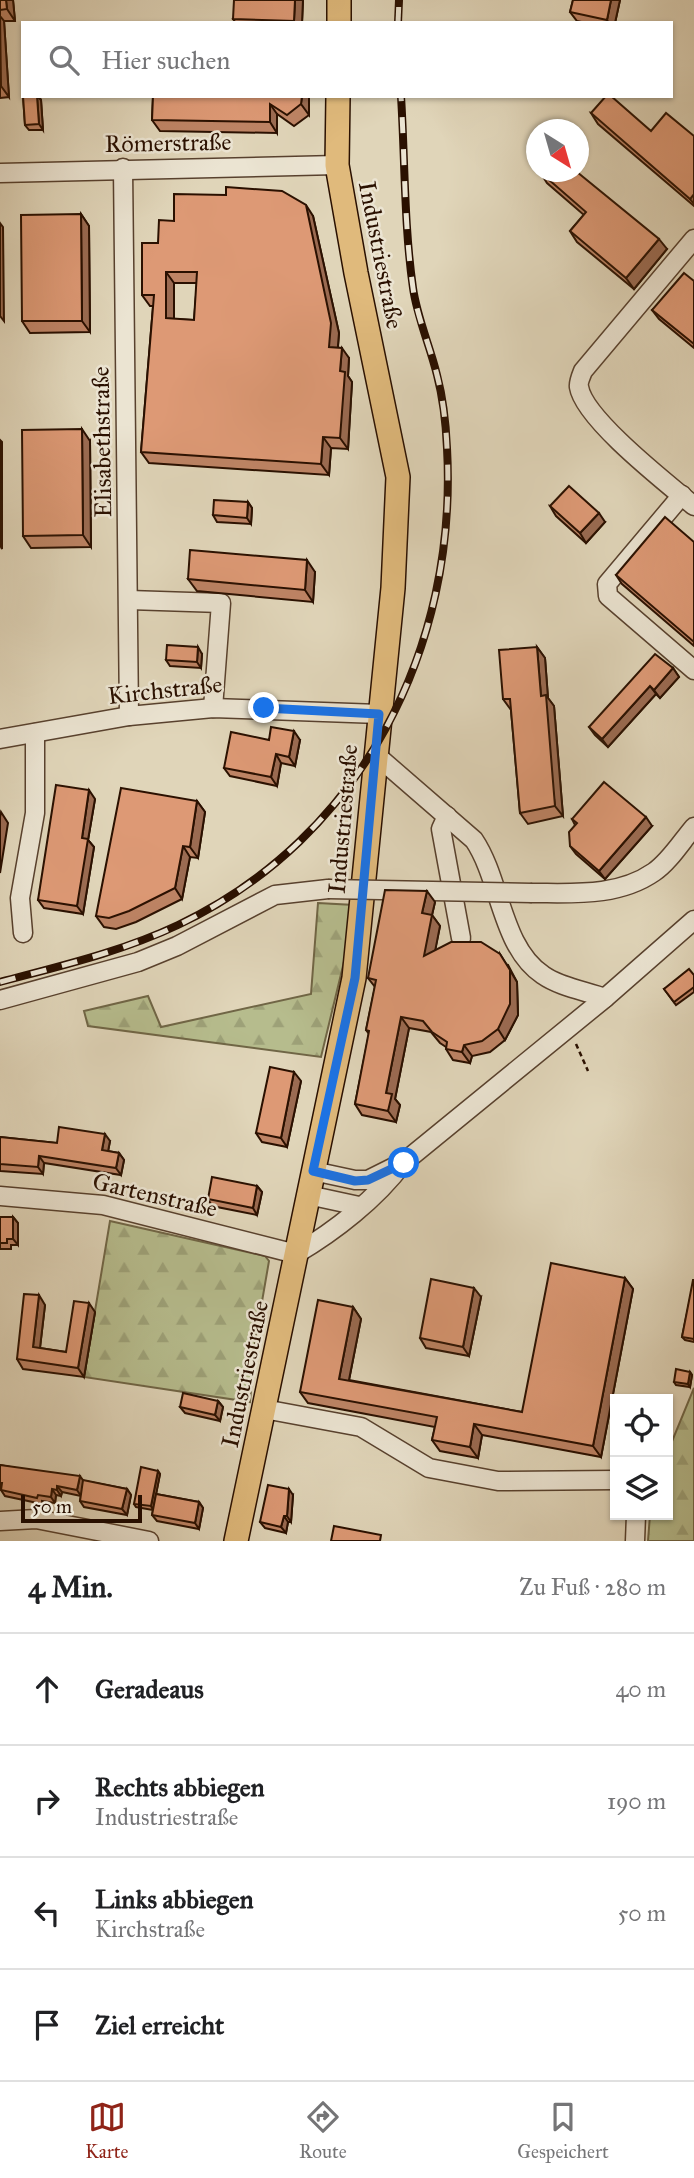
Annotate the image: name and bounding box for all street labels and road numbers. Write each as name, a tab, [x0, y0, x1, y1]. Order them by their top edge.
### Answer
street label: Römerstraße	[104, 127, 232, 159]
street label: Industriestraße	[352, 179, 410, 331]
street label: Elisabethstraße	[86, 366, 118, 518]
street label: Kirchstraße	[106, 669, 224, 711]
street label: Industriestraße	[322, 743, 364, 895]
street label: Gartenstraße	[90, 1166, 220, 1224]
street label: Industriestraße	[215, 1298, 275, 1450]

